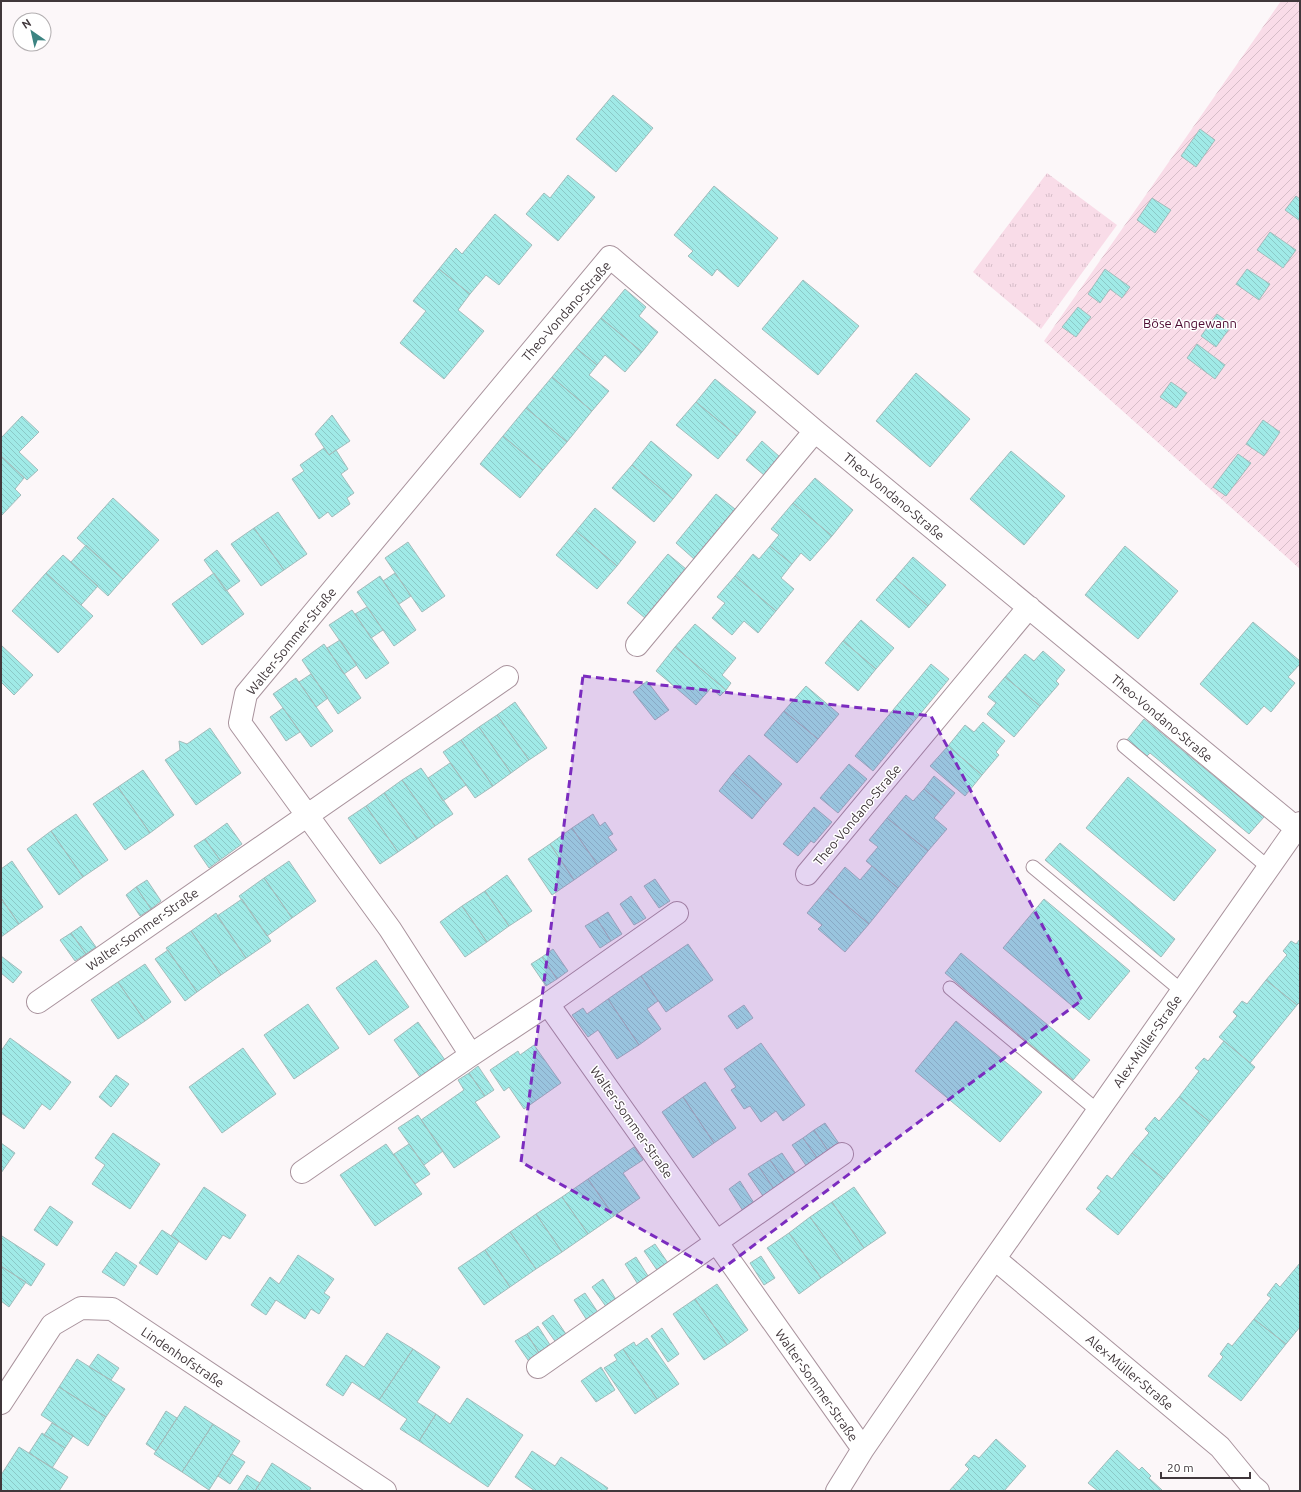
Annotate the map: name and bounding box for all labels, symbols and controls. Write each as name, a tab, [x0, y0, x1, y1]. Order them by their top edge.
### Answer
north arrow	[12, 12, 52, 52]
text: N	[20, 16, 33, 31]
street label: Theo-Vondano-Straße	[519, 258, 613, 364]
park label: Böse Angewann	[1143, 316, 1237, 330]
street label: Theo-Vondano-Straße	[841, 450, 947, 542]
street label: Walter-Sommer-Straße	[244, 585, 338, 697]
street label: Theo-Vondano-Straße	[1109, 672, 1215, 764]
street label: Theo-Vondano-Straße	[811, 762, 903, 868]
street label: Walter-Sommer-Straße	[83, 885, 201, 973]
street label: Alex-Müller-Straße	[1110, 992, 1184, 1090]
street label: Walter-Sommer-Straße	[588, 1063, 676, 1181]
street label: Lindenhofstraße	[139, 1324, 227, 1390]
street label: Walter-Sommer-Straße	[773, 1326, 861, 1444]
street label: Alex-Müller-Straße	[1084, 1332, 1176, 1412]
scale bar	[1161, 1454, 1250, 1480]
text: 20 m	[1167, 1461, 1194, 1474]

